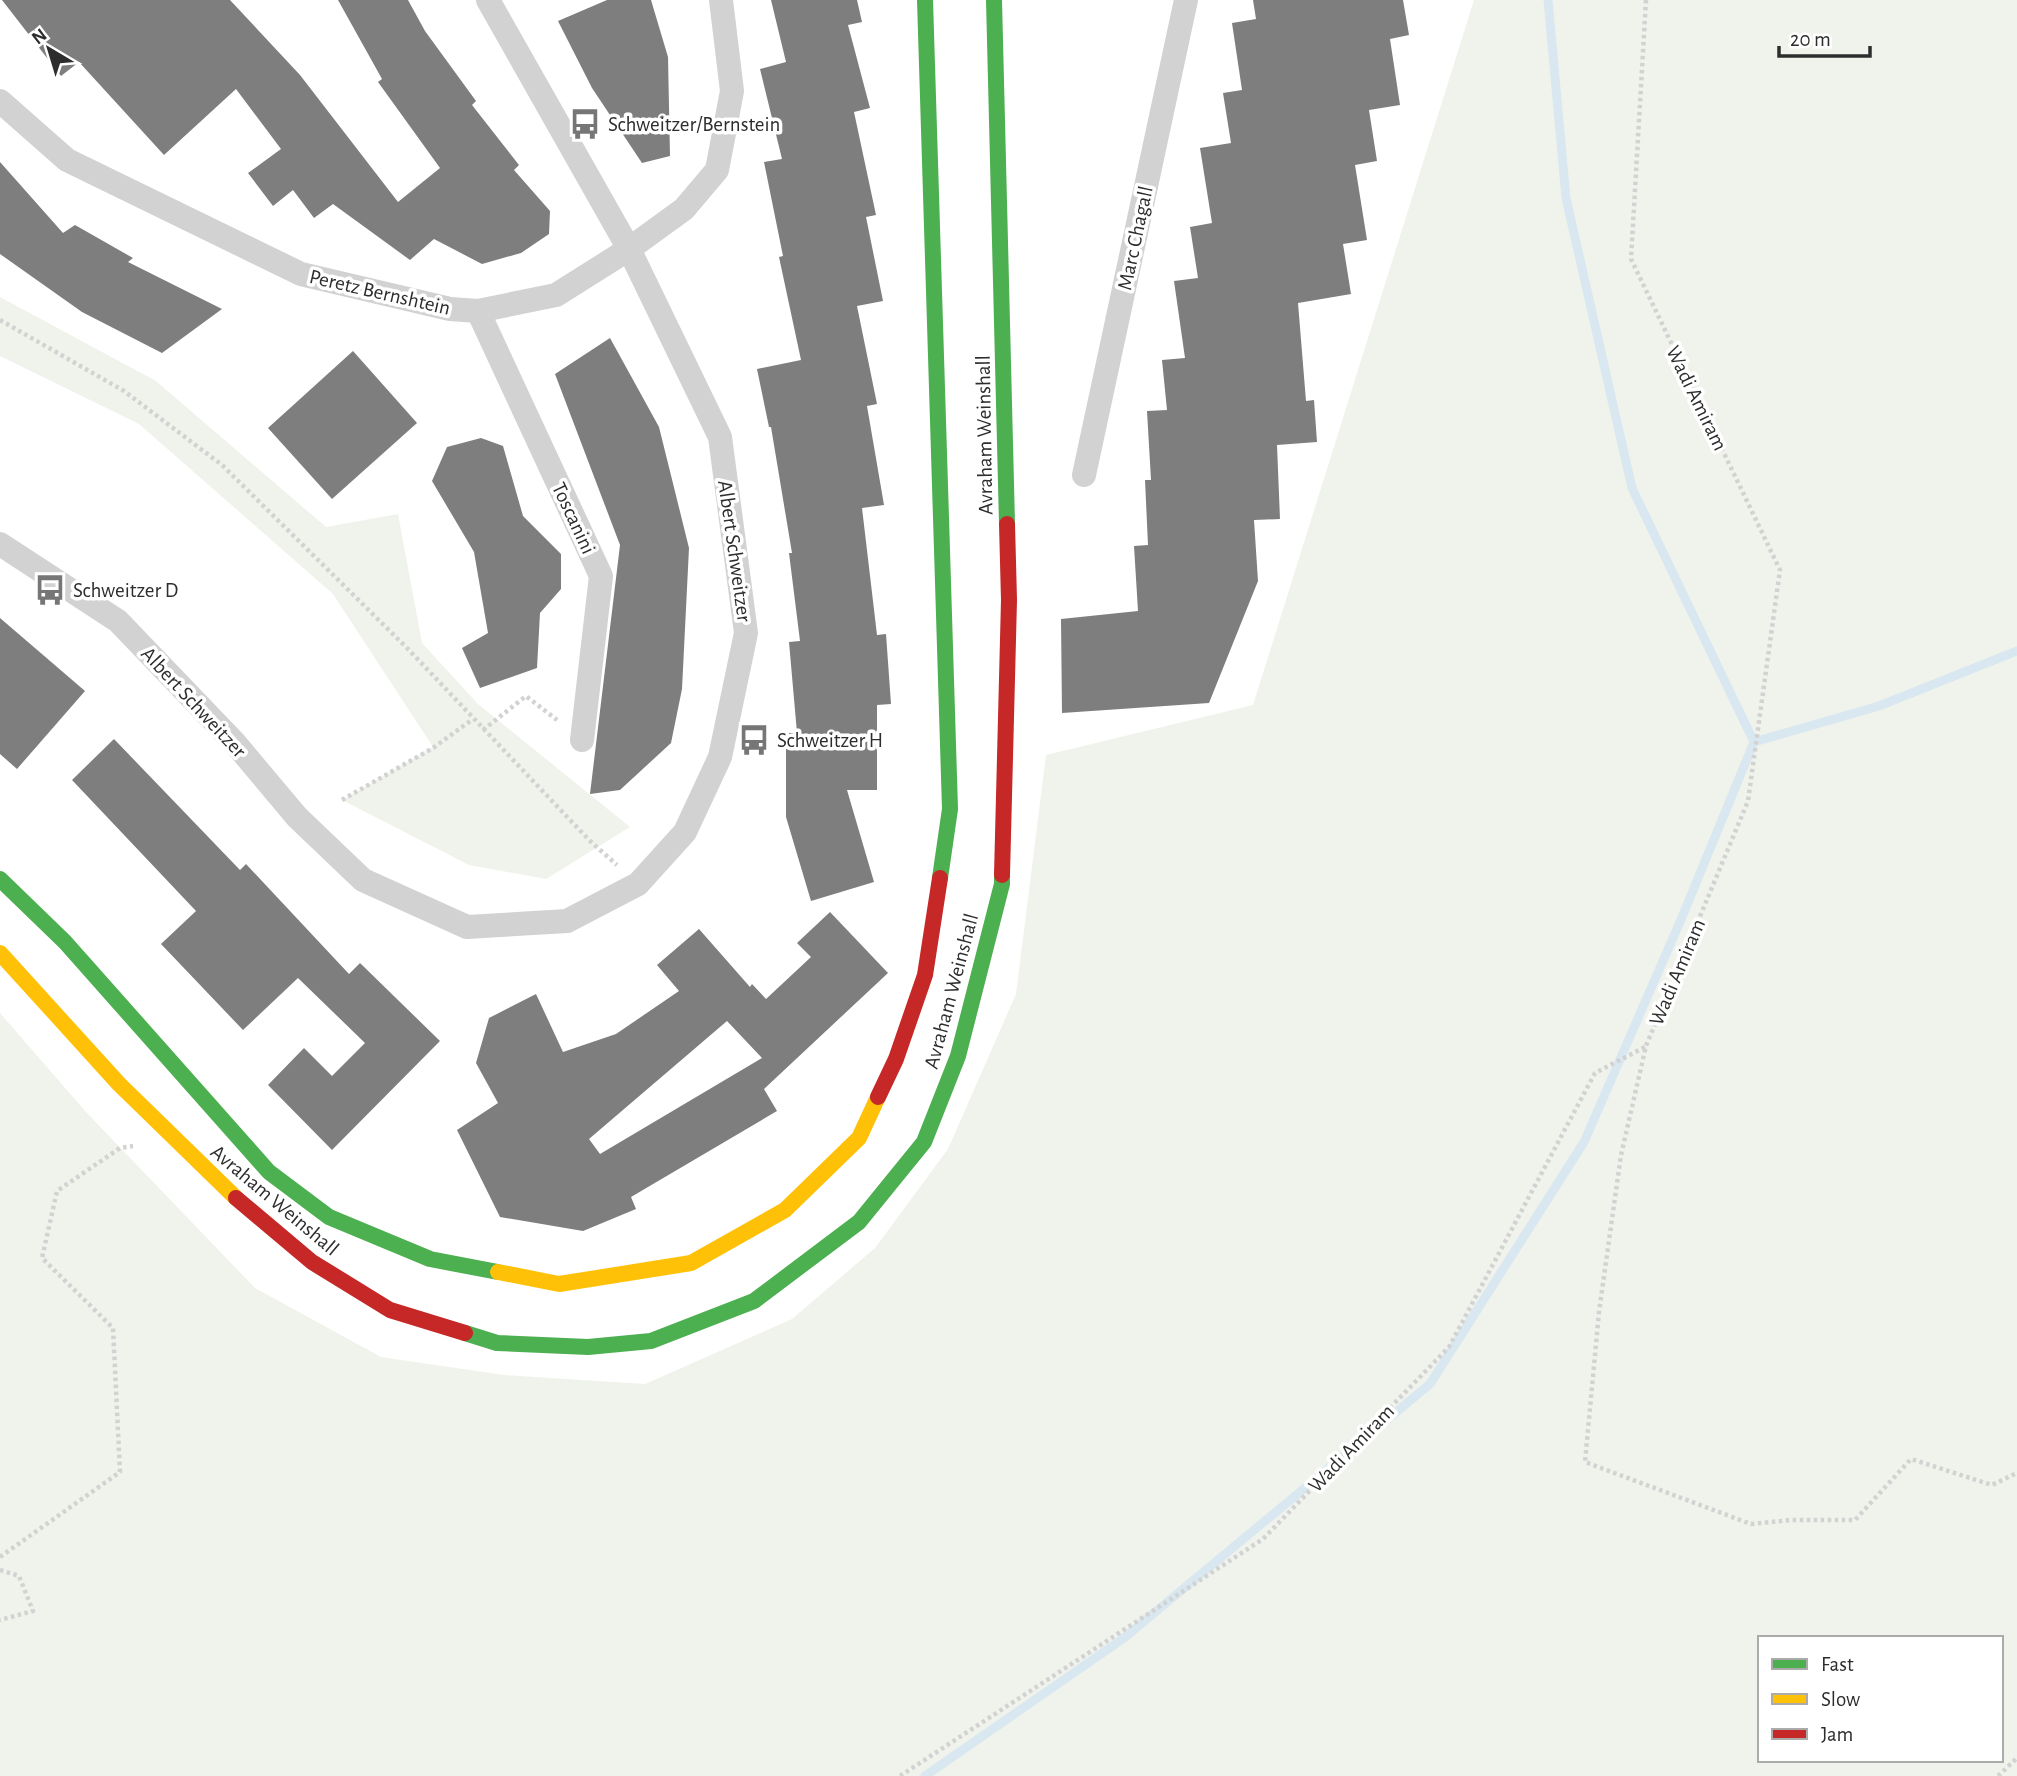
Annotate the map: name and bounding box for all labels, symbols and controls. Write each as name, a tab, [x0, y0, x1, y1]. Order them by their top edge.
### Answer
north arrow	[14, 14, 84, 84]
scale bar	[1779, 14, 1870, 58]
text: N	[28, 25, 51, 48]
text: 20 m	[1790, 29, 1831, 50]
bus stop icon: Schweitzer/Bernstein	[568, 107, 602, 141]
place label: Schweitzer/Bernstein	[608, 114, 780, 135]
street label: Marc Chagall	[1114, 184, 1157, 292]
street label: Peretz Bernshtein	[307, 266, 452, 319]
street label: Wadi Amiram	[1662, 343, 1731, 454]
street label: Avraham Weinshall	[973, 355, 996, 515]
street label: Toscanini	[548, 479, 599, 557]
street label: Albert Schweitzer	[714, 479, 755, 624]
bus stop icon: Schweitzer D	[33, 573, 67, 607]
place label: Schweitzer D	[73, 580, 178, 601]
street label: Albert Schweitzer	[137, 643, 250, 762]
bus stop icon: Schweitzer H	[737, 723, 771, 757]
place label: Schweitzer H	[777, 730, 883, 751]
street label: Avraham Weinshall	[921, 911, 982, 1071]
street label: Wadi Amiram	[1646, 916, 1709, 1028]
street label: Avraham Weinshall	[207, 1141, 343, 1260]
street label: Wadi Amiram	[1304, 1400, 1398, 1496]
legend	[1758, 1636, 2003, 1762]
text: Fast	[1821, 1654, 1854, 1675]
text: Slow	[1821, 1689, 1860, 1710]
text: Jam	[1821, 1724, 1853, 1745]

